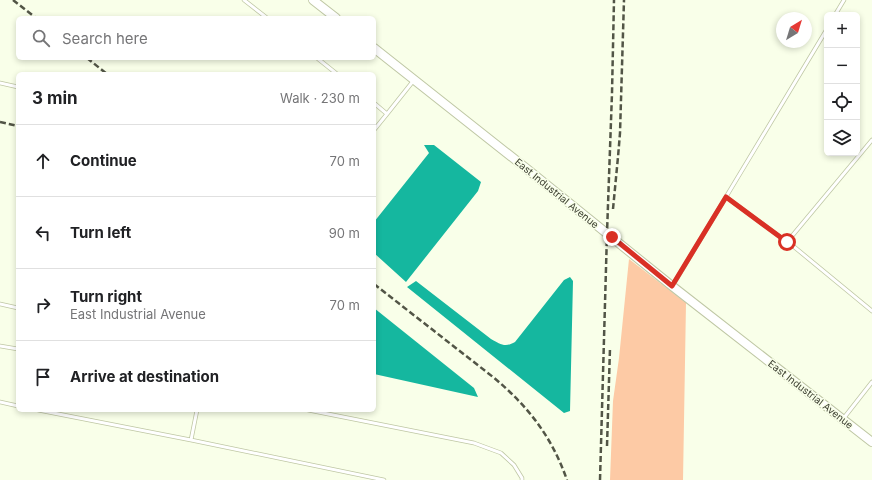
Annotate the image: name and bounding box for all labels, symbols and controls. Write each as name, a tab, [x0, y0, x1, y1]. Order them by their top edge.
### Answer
north arrow	[776, 12, 812, 48]
map controls	[824, 12, 860, 156]
button: +	[824, 12, 860, 48]
search box	[16, 16, 376, 60]
icon: search	[30, 27, 52, 49]
text: Search here	[62, 29, 148, 48]
button: −	[824, 48, 860, 84]
button: locate	[824, 84, 860, 120]
text: 3 min	[32, 88, 78, 108]
text: Walk · 230 m	[280, 90, 360, 106]
button: layers	[824, 120, 860, 156]
icon: ahead	[32, 150, 54, 172]
text: Continue	[70, 151, 137, 170]
text: 70 m	[330, 153, 360, 169]
street label: East Industrial Avenue	[513, 155, 602, 231]
icon: left	[32, 222, 54, 244]
text: Turn left	[70, 223, 131, 242]
text: 90 m	[329, 225, 360, 241]
route end	[603, 228, 621, 246]
route start	[778, 233, 796, 251]
text: Turn right	[70, 287, 142, 306]
icon: right	[32, 294, 54, 316]
text: 70 m	[330, 297, 360, 313]
text: East Industrial Avenue	[70, 306, 206, 322]
street label: East Industrial Avenue	[766, 357, 856, 431]
icon: arrive	[32, 366, 54, 388]
text: Arrive at destination	[70, 367, 219, 386]

